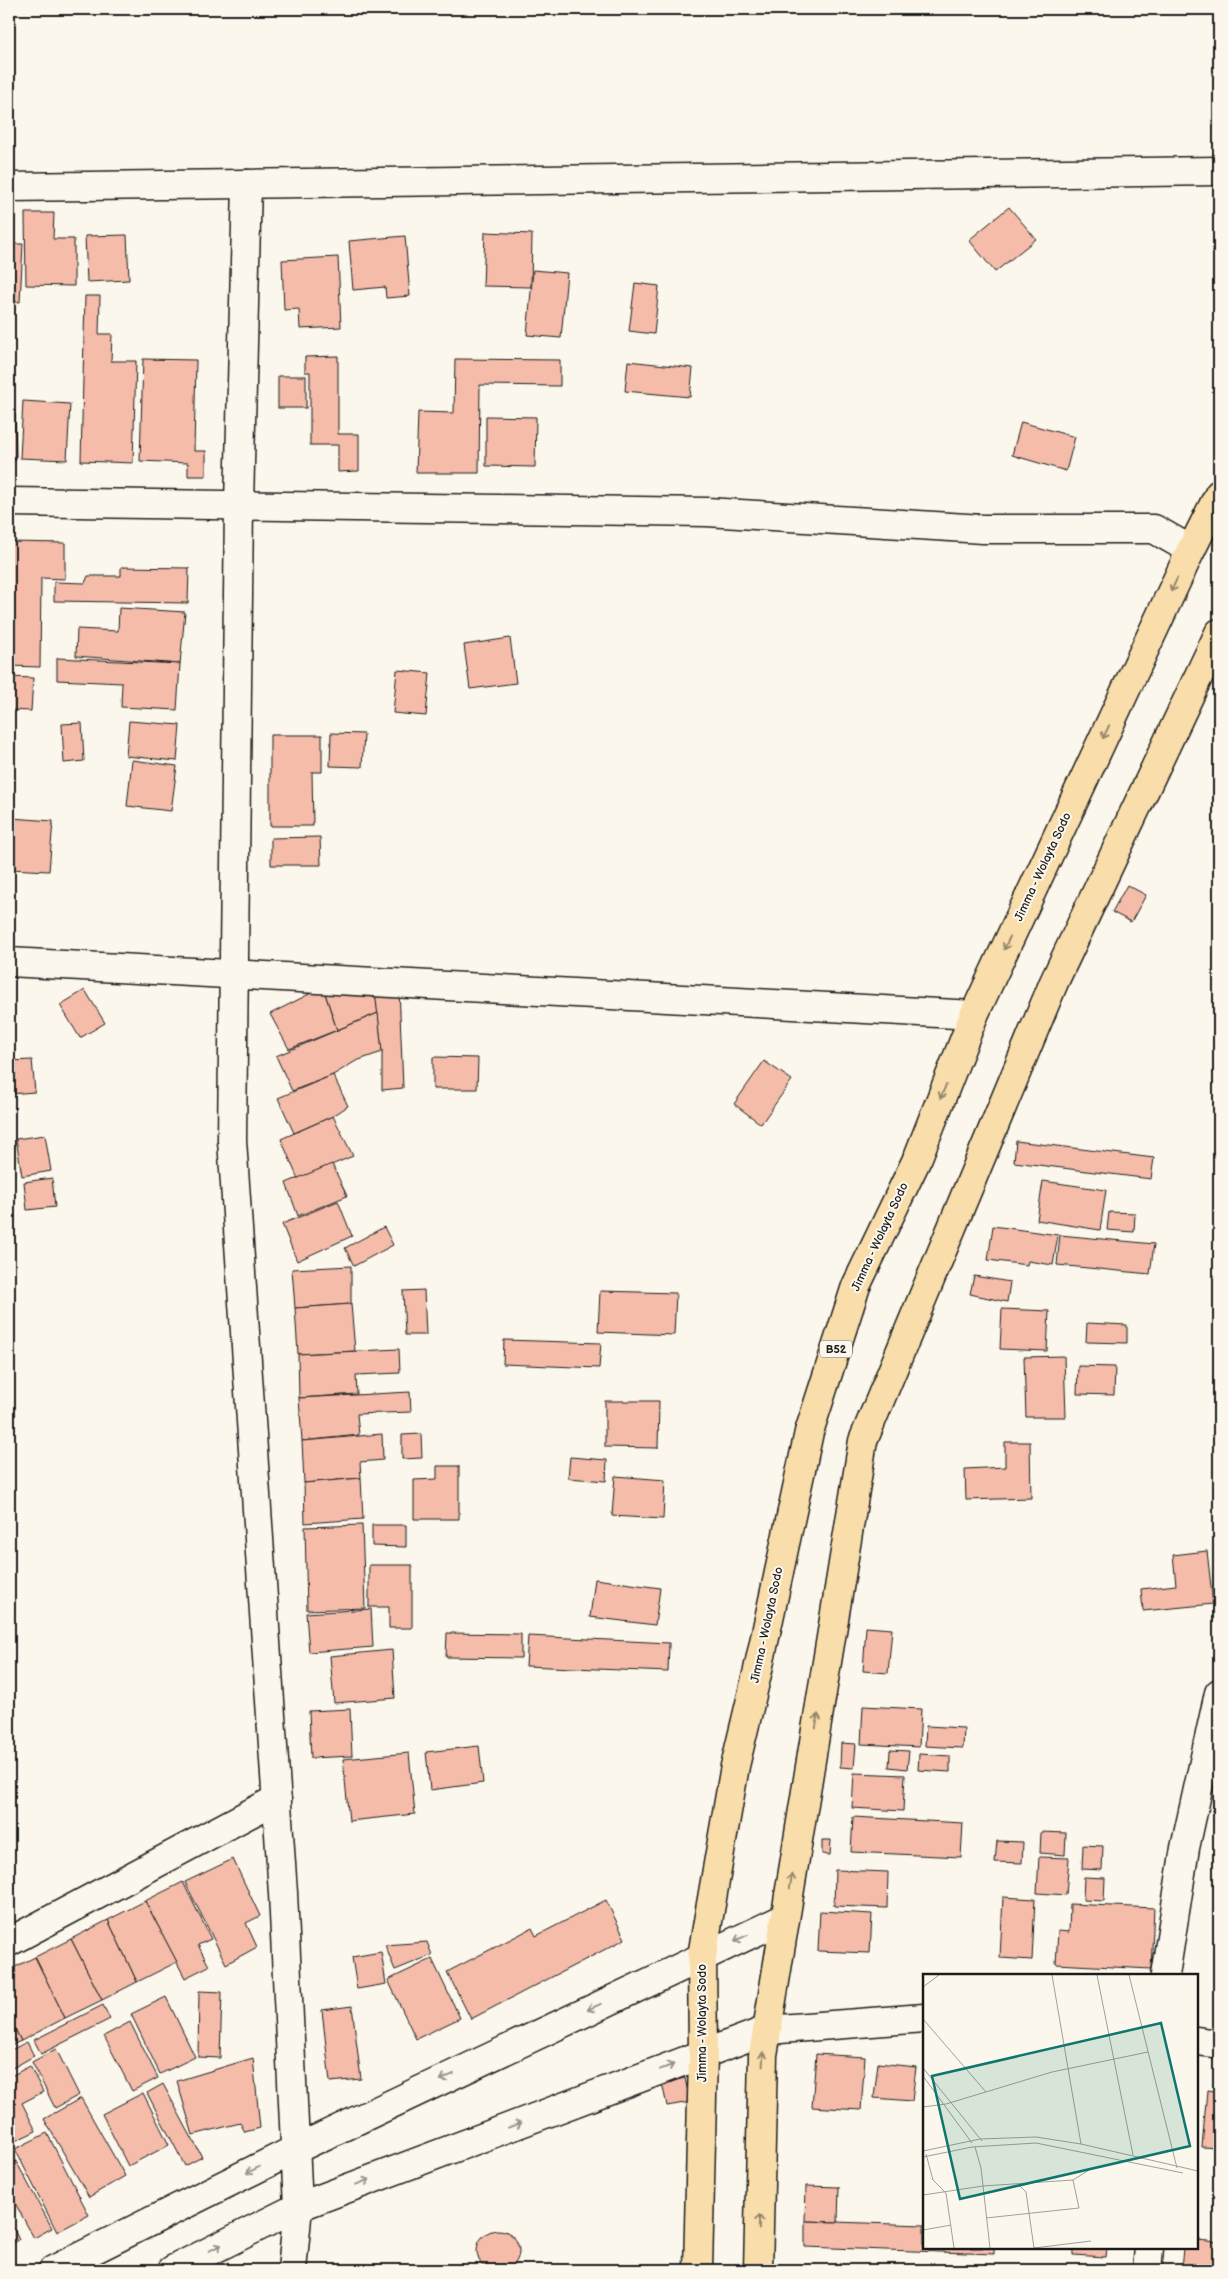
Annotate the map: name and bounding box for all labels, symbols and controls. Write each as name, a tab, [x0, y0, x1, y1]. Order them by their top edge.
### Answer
one-way arrow	[1169, 577, 1179, 592]
one-way arrow	[1100, 724, 1110, 739]
street label: Jimma - Wolayta Sodo	[1011, 810, 1075, 924]
one-way arrow	[1002, 935, 1012, 950]
one-way arrow	[938, 1084, 947, 1099]
street label: Jimma - Wolayta Sodo	[848, 1180, 912, 1294]
road number: B52	[820, 1340, 852, 1358]
street label: Jimma - Wolayta Sodo	[747, 1565, 787, 1684]
one-way arrow	[813, 1713, 823, 1729]
one-way arrow	[787, 1874, 797, 1890]
one-way arrow	[734, 1934, 749, 1943]
street label: Jimma - Wolayta Sodo	[695, 1964, 710, 2082]
inset map	[923, 1974, 1198, 2249]
one-way arrow	[587, 2003, 602, 2013]
one-way arrow	[759, 2051, 768, 2067]
one-way arrow	[659, 2062, 675, 2071]
one-way arrow	[440, 2073, 455, 2082]
one-way arrow	[507, 2120, 523, 2129]
one-way arrow	[246, 2165, 261, 2175]
one-way arrow	[356, 2177, 371, 2186]
one-way arrow	[754, 2214, 764, 2230]
one-way arrow	[207, 2243, 222, 2253]

